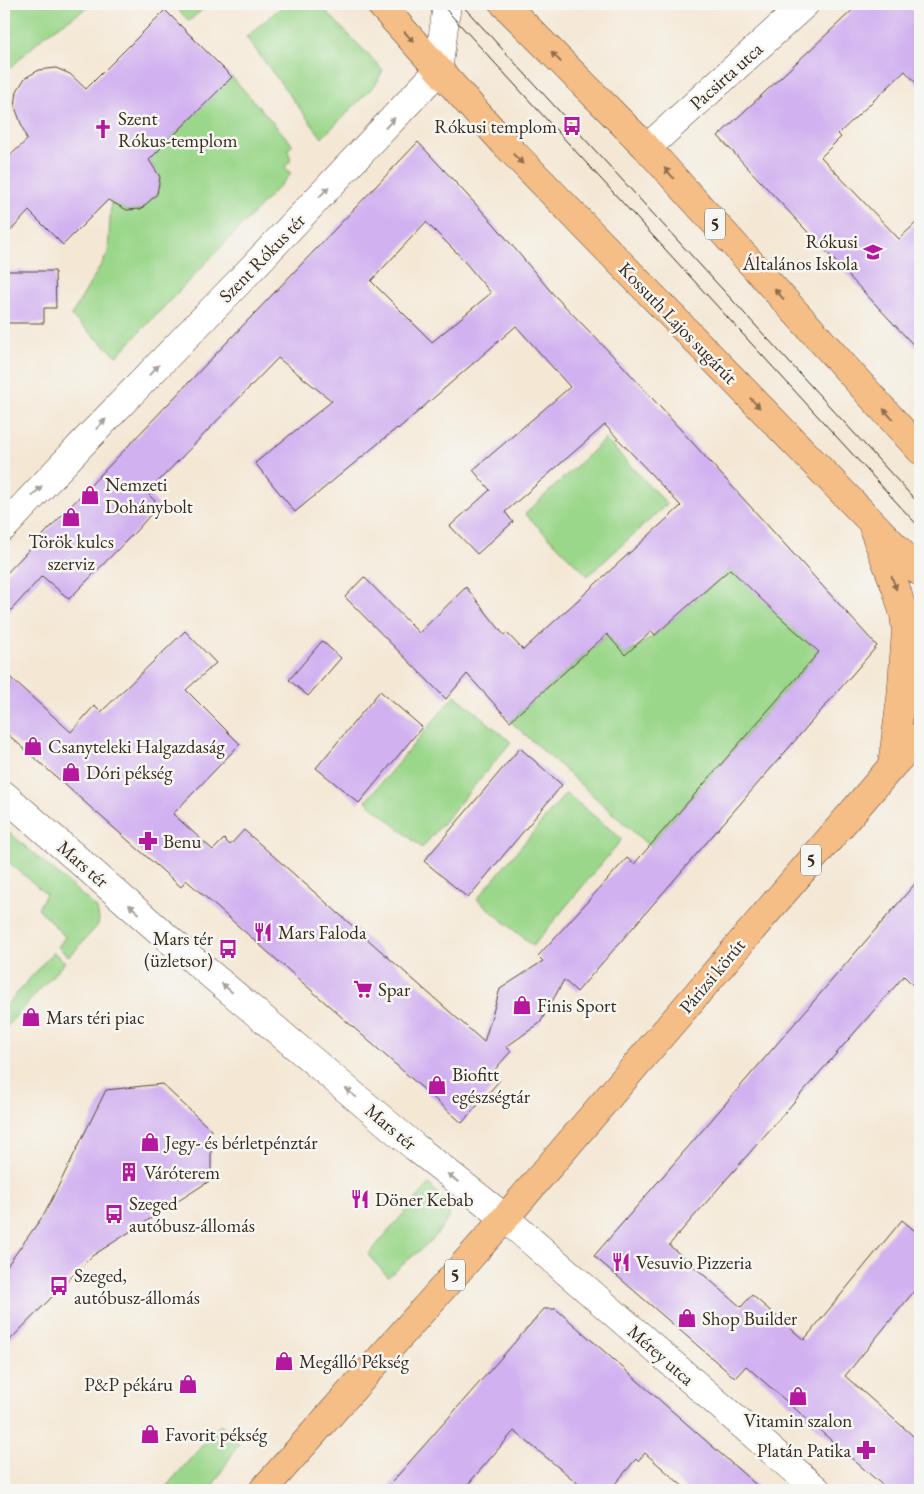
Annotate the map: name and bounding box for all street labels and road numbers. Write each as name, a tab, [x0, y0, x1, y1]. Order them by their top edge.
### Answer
street label: Pacsirta utca	[684, 36, 768, 116]
street label: Szent Rókus tér	[213, 208, 311, 308]
road number: 5	[705, 208, 725, 240]
street label: Kossuth Lajos sugárút	[613, 257, 743, 389]
street label: Mars tér	[52, 835, 114, 894]
road number: 5	[801, 844, 821, 876]
street label: Párizsi körút	[673, 933, 751, 1019]
street label: Mars tér	[360, 1098, 423, 1156]
road number: 5	[445, 1260, 465, 1290]
street label: Mérey utca	[622, 1319, 700, 1391]

